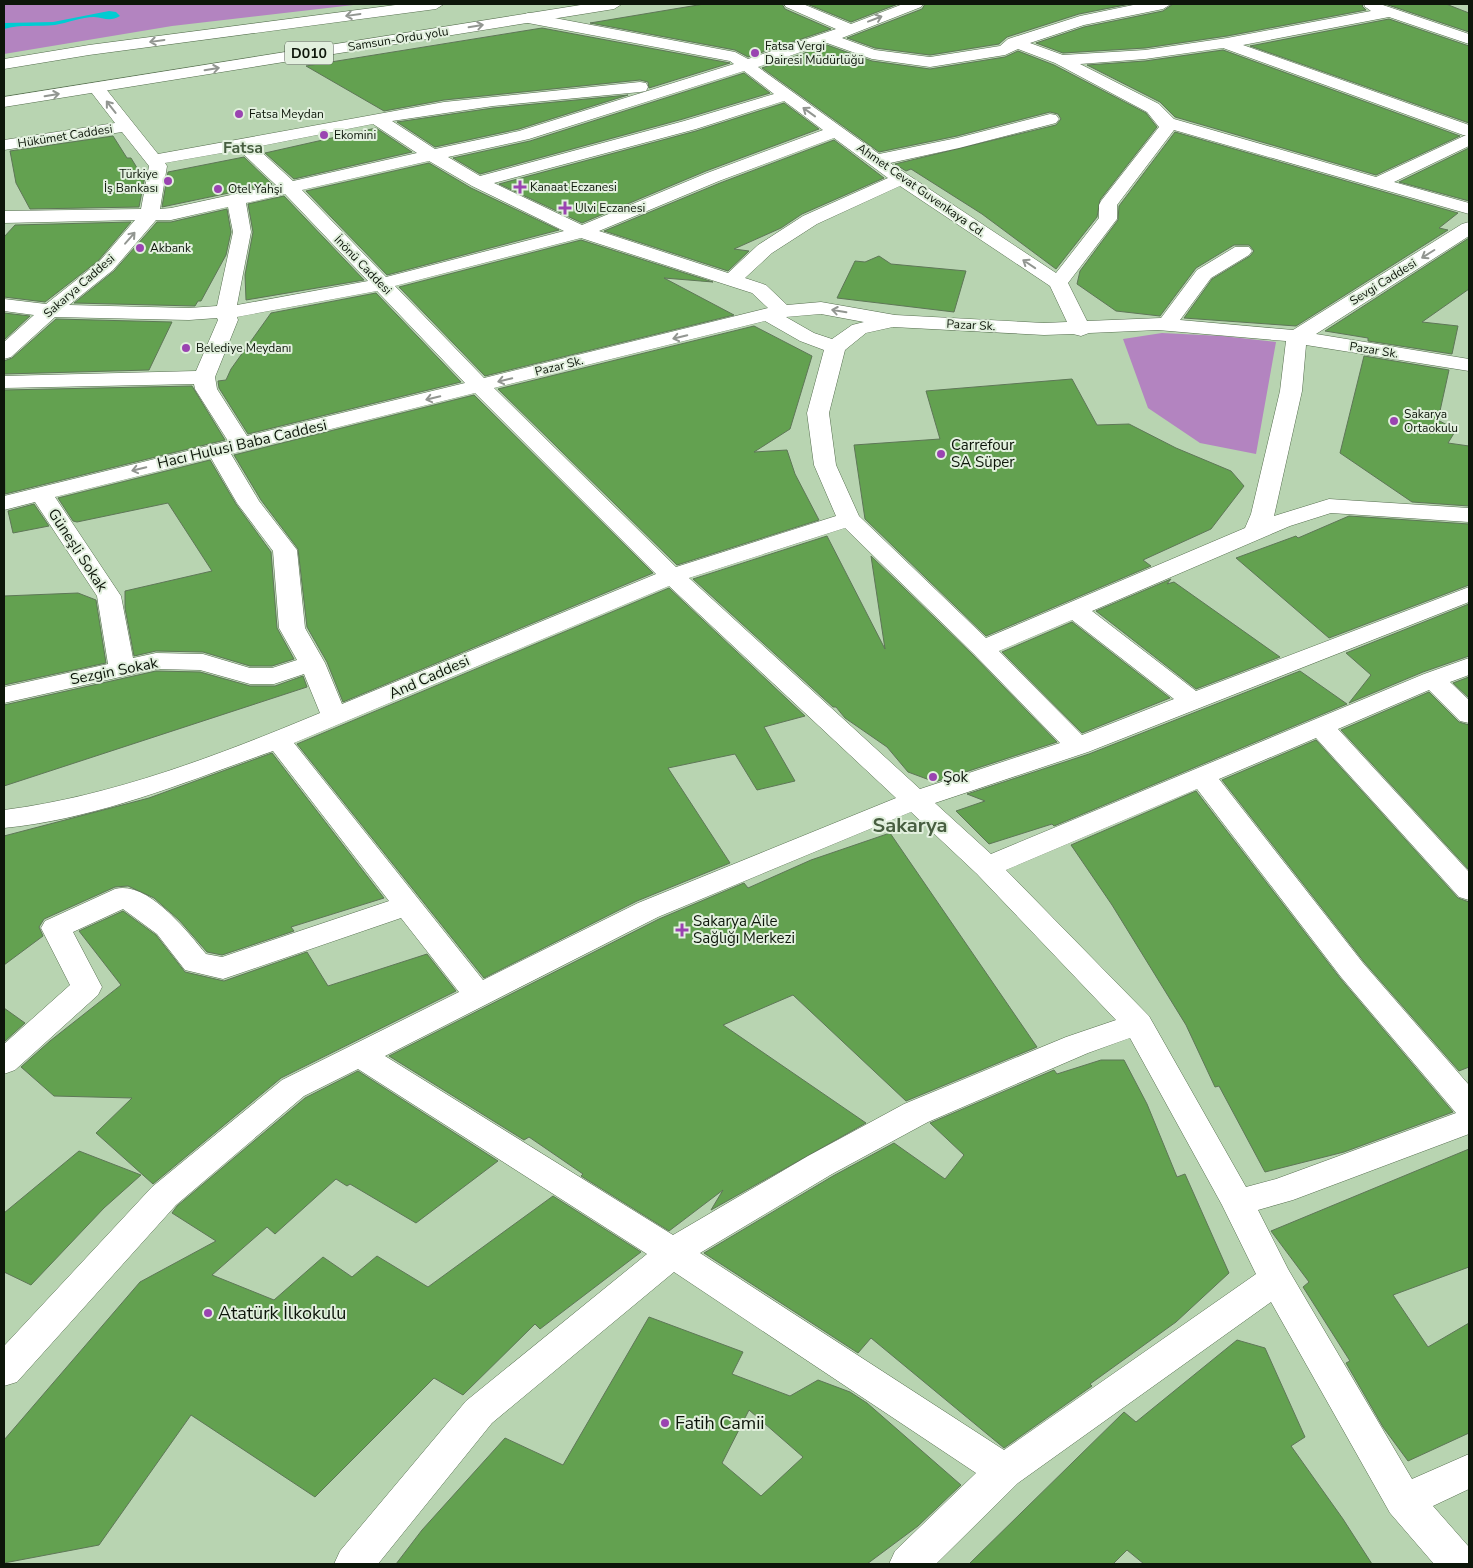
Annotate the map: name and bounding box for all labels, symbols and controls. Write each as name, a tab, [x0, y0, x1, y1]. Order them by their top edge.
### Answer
one-way arrow	[345, 10, 361, 20]
one-way arrow	[868, 14, 883, 23]
one-way arrow	[468, 21, 484, 31]
street label: Samsun-Ordu yolu	[347, 23, 449, 55]
one-way arrow	[149, 36, 165, 46]
place label: Fatsa Vergi Dairesi Müdürlüğü	[765, 38, 864, 68]
road number: D010	[285, 42, 333, 64]
marker: Fatsa Vergi Dairesi Müdürlüğü	[749, 47, 761, 59]
one-way arrow	[204, 63, 220, 73]
one-way arrow	[44, 89, 60, 99]
one-way arrow	[106, 101, 117, 114]
place label: Fatsa Meydan	[249, 106, 324, 122]
one-way arrow	[803, 106, 816, 117]
marker: Fatsa Meydan	[233, 108, 245, 120]
street label: Hükümet Caddesi	[16, 121, 114, 151]
place label: Ekomini	[334, 127, 376, 143]
marker: Ekomini	[318, 129, 330, 141]
district label: Fatsa	[223, 137, 263, 159]
street label: Ahmet Cevat Guvenkaya Cd.	[854, 140, 988, 240]
place label: Türkiye İş Bankası	[104, 166, 158, 196]
marker: Türkiye İş Bankası	[162, 175, 174, 187]
place label: Kanaat Eczanesi	[530, 179, 617, 195]
place label: Otel Yahşi	[228, 181, 282, 197]
marker: Kanaat Eczanesi	[514, 181, 526, 193]
marker: Otel Yahşi	[212, 183, 224, 195]
place label: Ulvi Eczanesi	[575, 200, 645, 216]
marker: Ulvi Eczanesi	[559, 202, 571, 214]
one-way arrow	[125, 232, 136, 245]
street label: İnönü Caddesi	[331, 232, 395, 298]
place label: Akbank	[150, 240, 192, 256]
marker: Akbank	[134, 242, 146, 254]
one-way arrow	[1421, 249, 1435, 259]
street label: Sakarya Caddesi	[40, 251, 118, 321]
street label: Sevgi Caddesi	[1347, 255, 1419, 309]
one-way arrow	[1023, 259, 1037, 269]
one-way arrow	[831, 306, 847, 316]
street label: Pazar Sk.	[946, 316, 996, 334]
one-way arrow	[672, 333, 688, 342]
street label: Pazar Sk.	[1348, 338, 1400, 362]
place label: Belediye Meydanı	[196, 340, 291, 356]
marker: Belediye Meydanı	[180, 342, 192, 354]
street label: Pazar Sk.	[533, 352, 585, 380]
one-way arrow	[497, 376, 513, 385]
one-way arrow	[426, 394, 442, 403]
place label: Sakarya Ortaokulu	[1404, 406, 1458, 436]
street label: Hacı Hulusi Baba Caddesi	[155, 415, 329, 473]
marker: Sakarya Ortaokulu	[1388, 415, 1400, 427]
place label: Carrefour SA Süper	[951, 435, 1015, 472]
marker: Carrefour SA Süper	[935, 448, 947, 460]
one-way arrow	[131, 465, 147, 474]
street label: Güneşli Sokak	[44, 505, 113, 596]
street label: And Caddesi	[386, 650, 472, 704]
street label: Sezgin Sokak	[68, 653, 160, 689]
place label: Şok	[943, 767, 969, 787]
marker: Şok	[927, 771, 939, 783]
district label: Sakarya	[873, 812, 947, 839]
place label: Sakarya Aile Sağlığı Merkezi	[693, 911, 795, 948]
marker: Sakarya Aile Sağlığı Merkezi	[675, 923, 689, 937]
place label: Atatürk İlkokulu	[218, 1301, 346, 1325]
marker: Atatürk İlkokulu	[202, 1307, 214, 1319]
place label: Fatih Camii	[675, 1411, 765, 1435]
marker: Fatih Camii	[659, 1417, 671, 1429]

